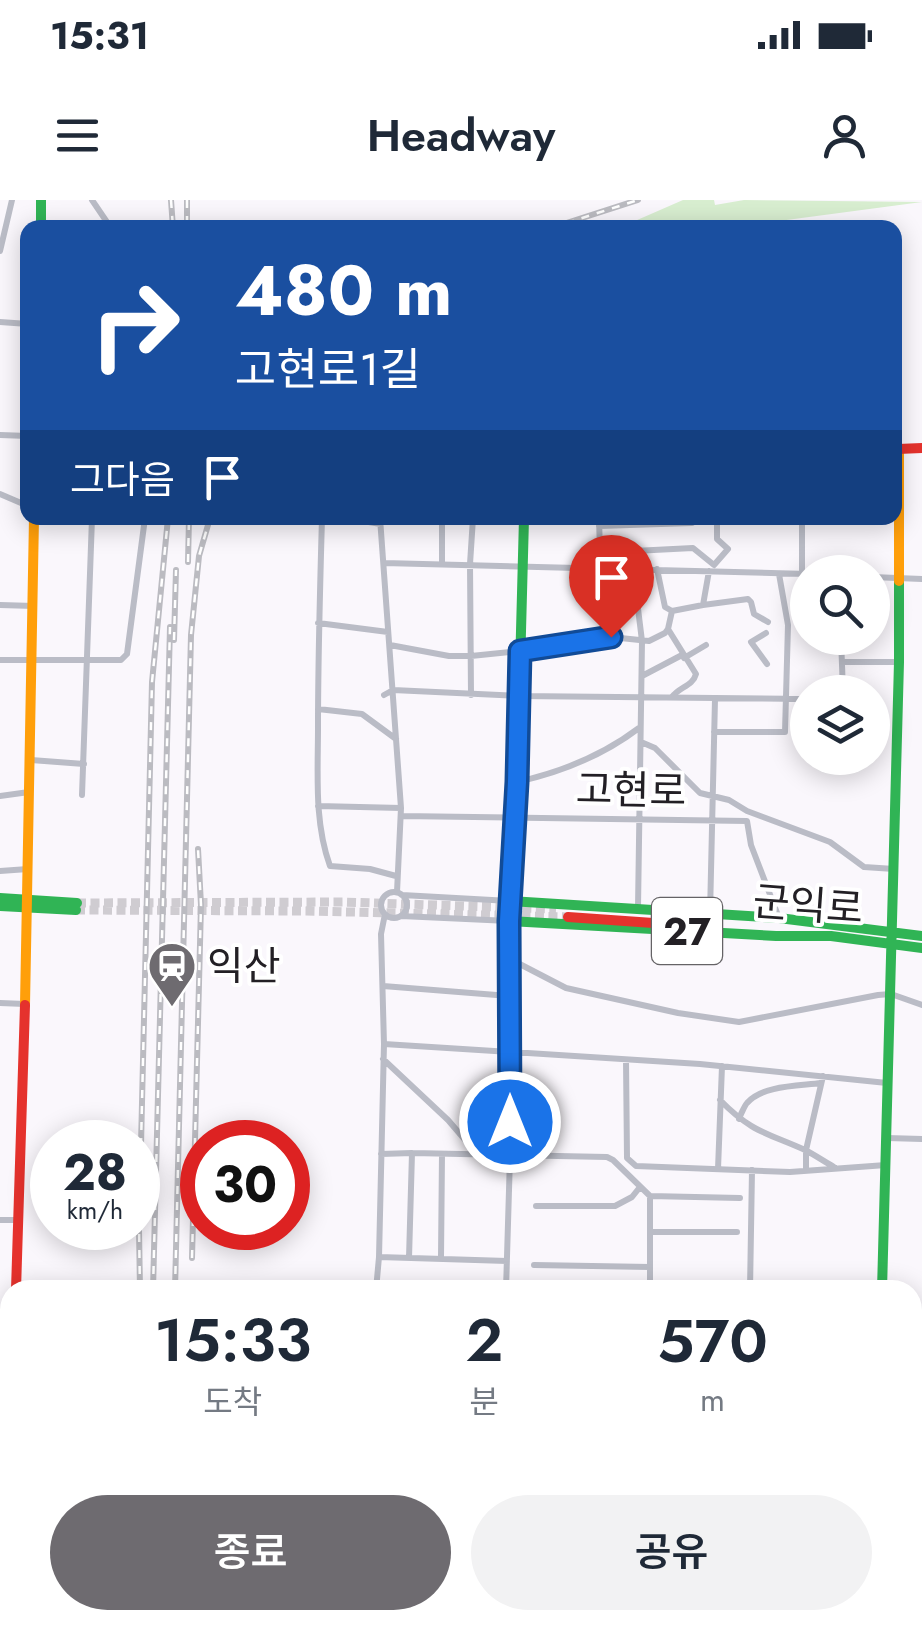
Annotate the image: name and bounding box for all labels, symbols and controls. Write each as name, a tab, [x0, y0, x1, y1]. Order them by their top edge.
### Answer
text: 15:31	[50, 8, 149, 63]
text: Headway	[367, 103, 555, 168]
icon: menu	[50, 108, 105, 163]
icon: person	[817, 108, 872, 163]
text: 480 m	[235, 240, 453, 341]
icon: right	[70, 260, 200, 390]
text: 고현로1길	[235, 337, 421, 402]
icon: arrive	[195, 450, 250, 505]
text: 그다음	[70, 452, 175, 507]
pin	[569, 535, 654, 638]
icon: arrive	[584, 550, 639, 605]
map controls	[790, 555, 890, 775]
button: search	[790, 555, 890, 655]
button: layers	[790, 675, 890, 775]
street label: 고현로	[575, 760, 687, 820]
street label: 군익로	[751, 872, 865, 938]
road number: 27	[652, 898, 722, 964]
place label: 익산	[207, 937, 281, 995]
station icon: 익산	[146, 940, 198, 1008]
position arrow	[458, 1070, 562, 1174]
speed limit sign: 30	[180, 1120, 310, 1250]
text: 28	[63, 1136, 127, 1209]
text: km/h	[67, 1192, 123, 1228]
text: 15:33	[154, 1297, 311, 1384]
text: 2	[465, 1297, 503, 1384]
text: 570	[657, 1298, 768, 1385]
text: m	[700, 1377, 725, 1423]
text: 도착	[203, 1379, 262, 1425]
text: 분	[470, 1379, 499, 1425]
button: 종료	[50, 1495, 451, 1610]
button: 공유	[471, 1495, 872, 1610]

